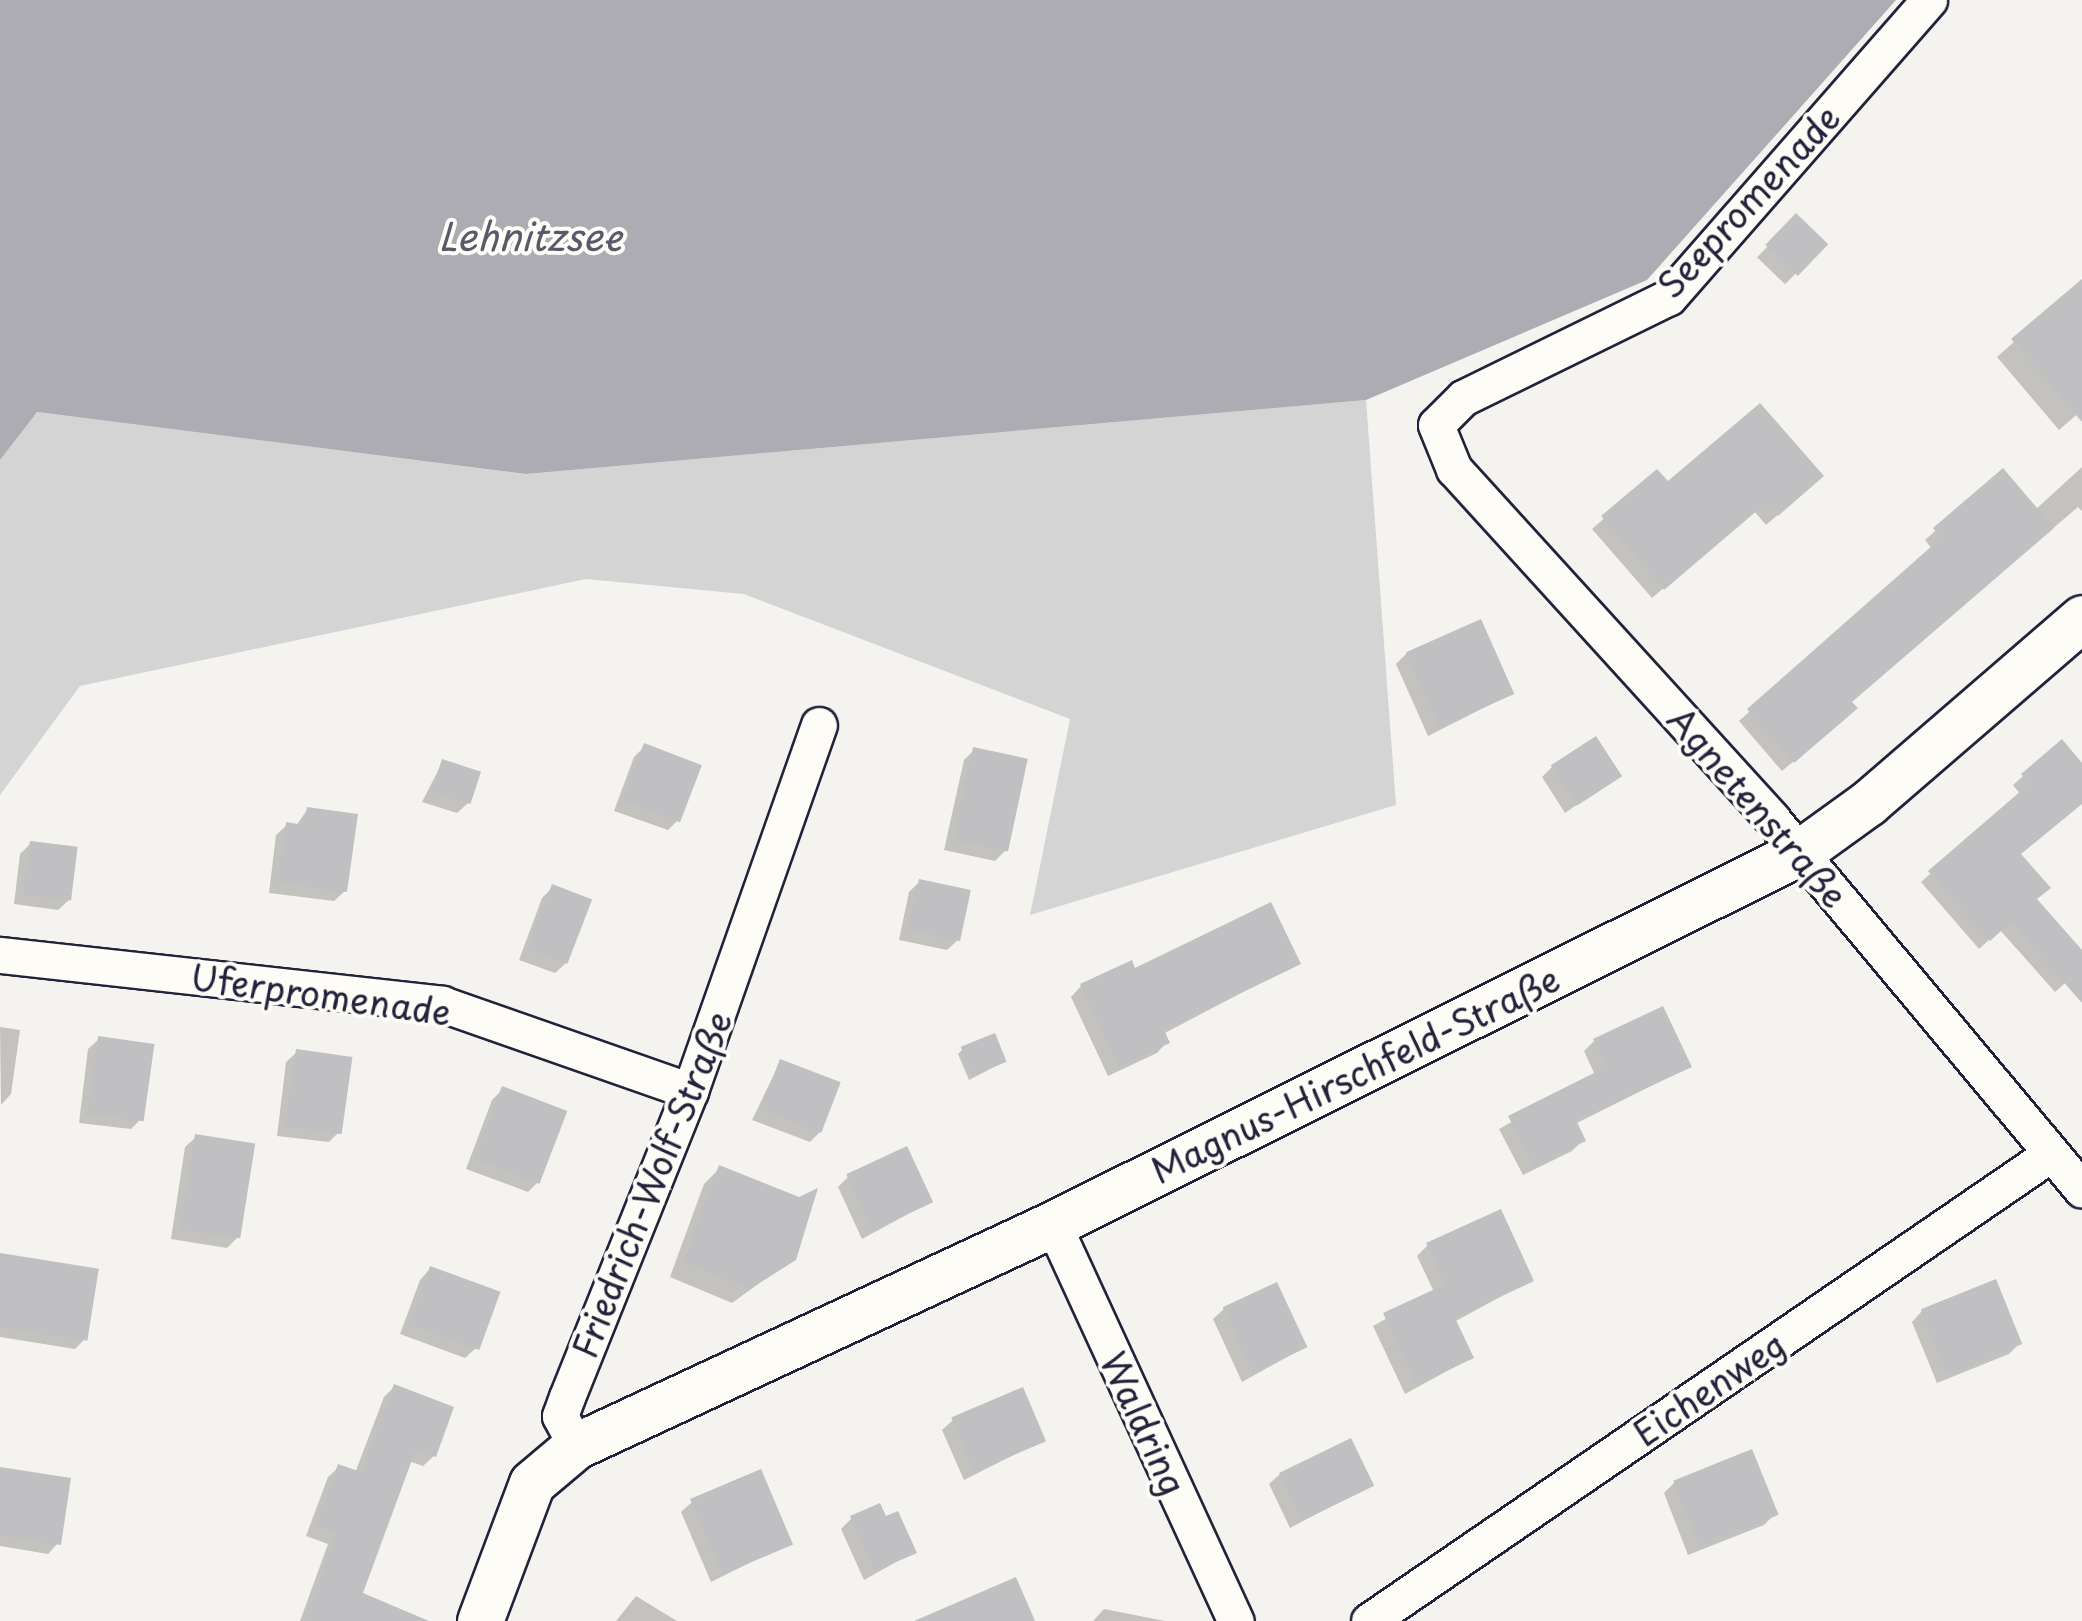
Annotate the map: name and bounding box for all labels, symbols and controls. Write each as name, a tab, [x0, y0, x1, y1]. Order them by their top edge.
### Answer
street label: Seepromenade	[1648, 96, 1848, 306]
water label: Lehnitzsee	[438, 213, 622, 259]
street label: Agnetenstraße	[1660, 698, 1856, 916]
street label: Uferpromenade	[188, 955, 454, 1033]
street label: Magnus-Hirschfeld-Straße	[1144, 957, 1566, 1191]
street label: Friedrich-Wolf-Straße	[562, 1005, 740, 1363]
street label: Eichenweg	[1625, 1322, 1793, 1454]
street label: Waldring	[1093, 1345, 1195, 1501]

